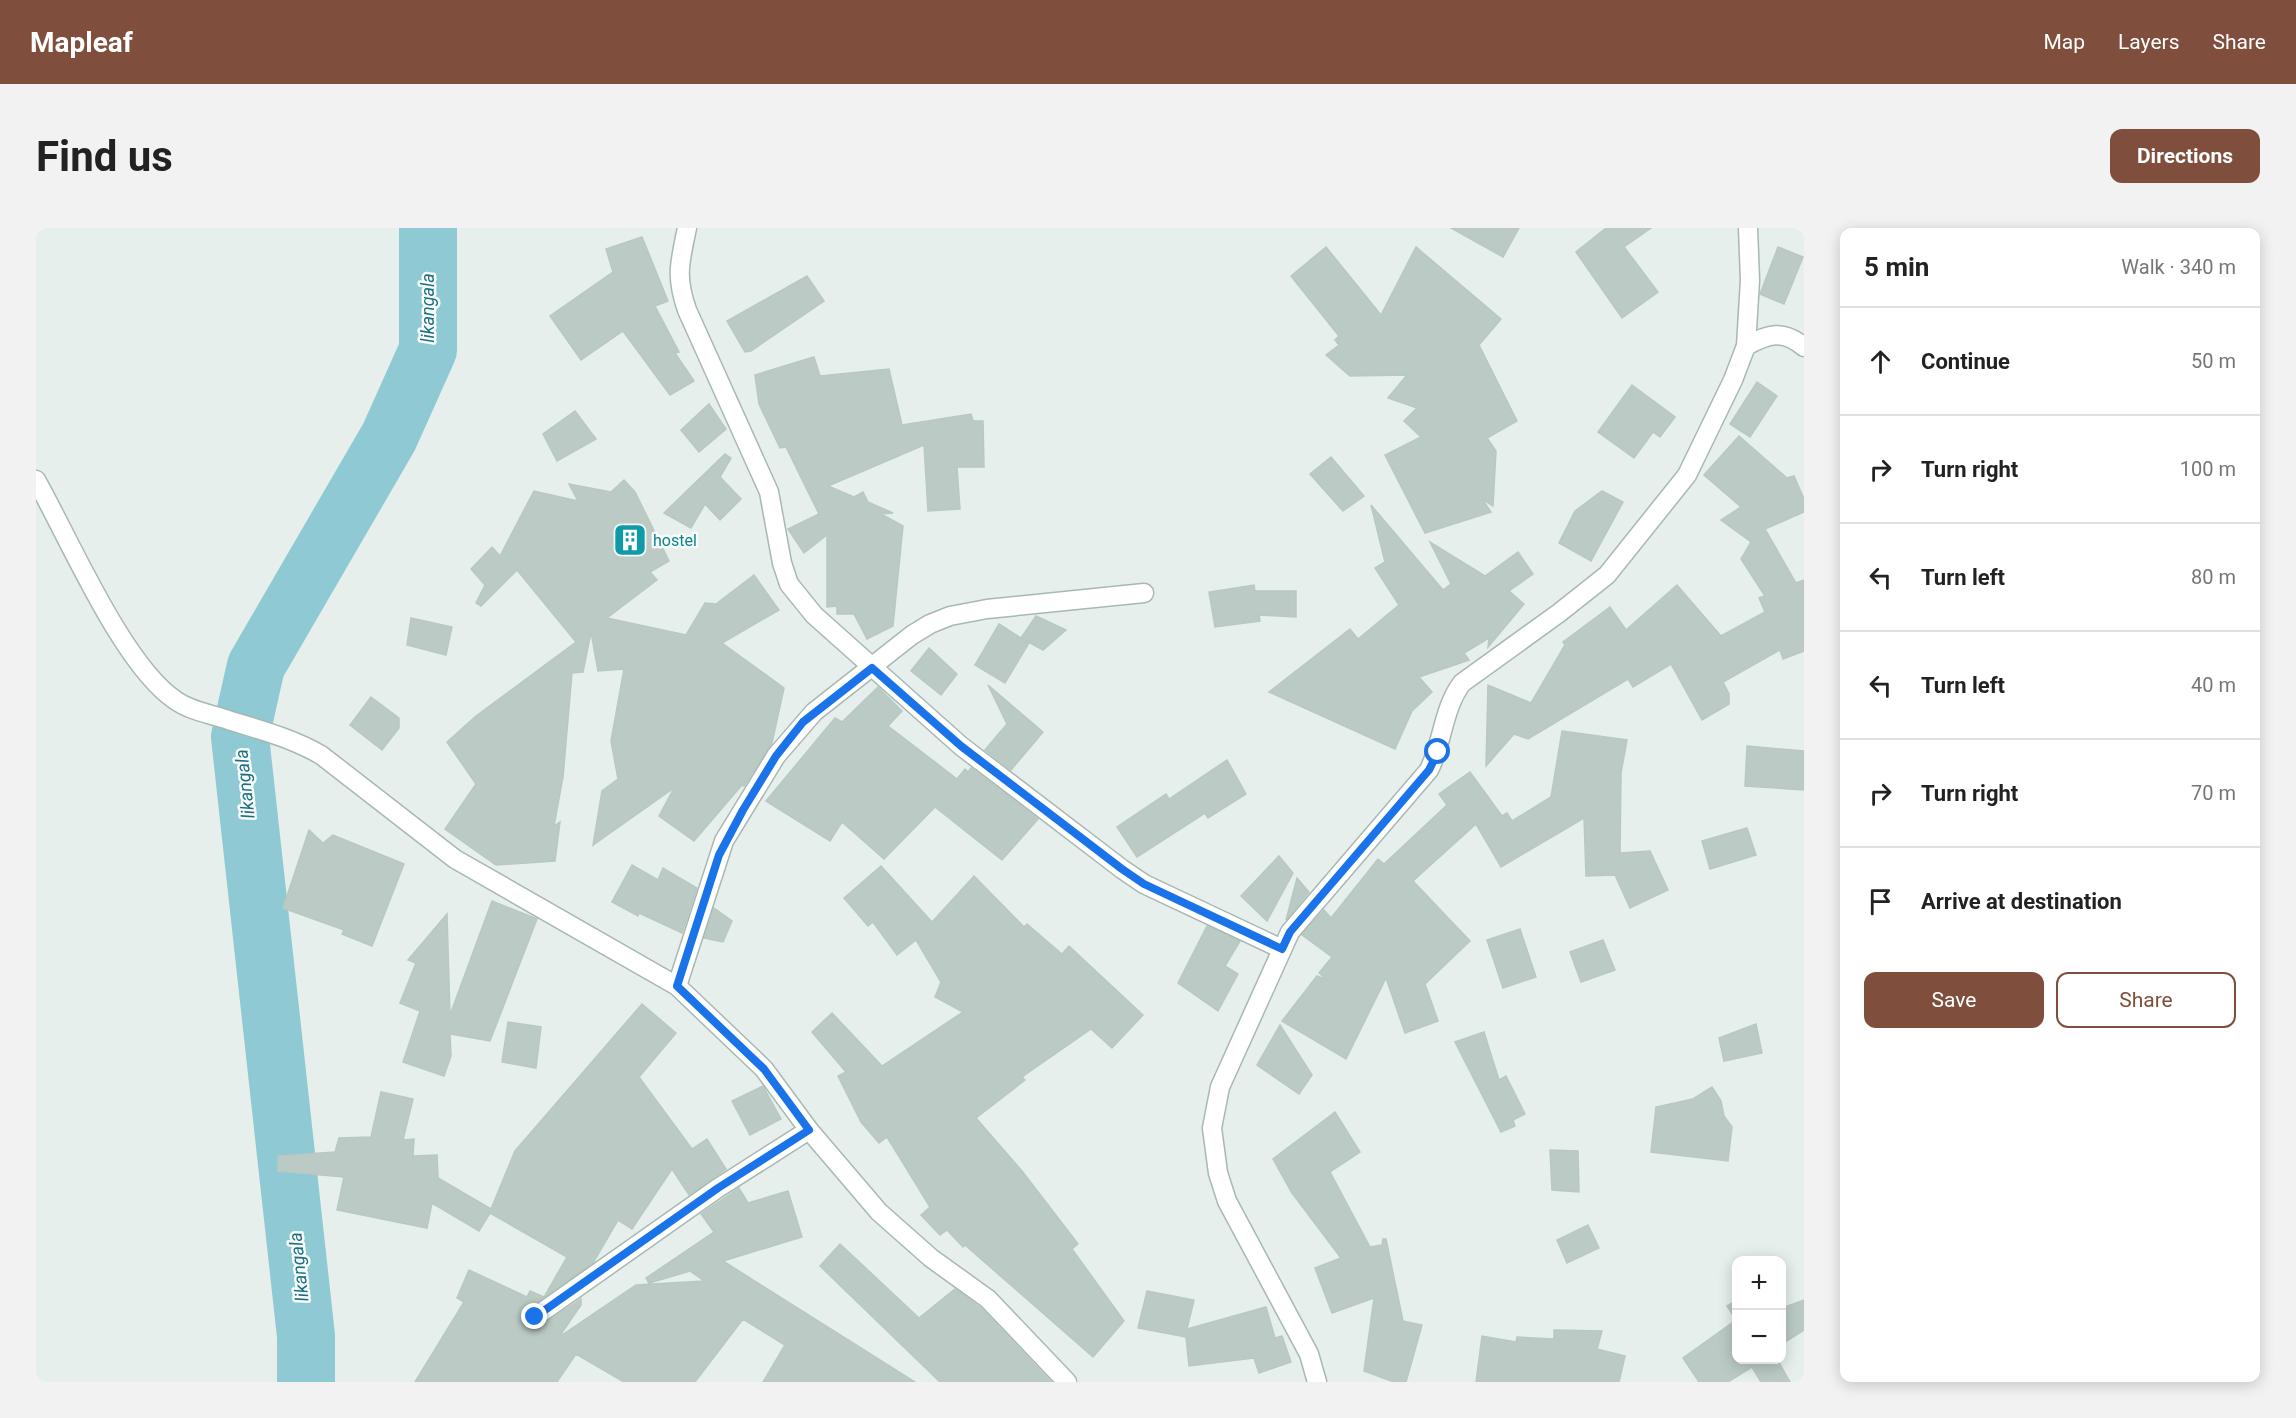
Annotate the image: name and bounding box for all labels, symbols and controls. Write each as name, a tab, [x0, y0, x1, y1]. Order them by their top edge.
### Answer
text: Mapleaf	[30, 26, 133, 59]
text: Map	[2043, 30, 2085, 54]
text: Layers	[2118, 30, 2179, 54]
text: Share	[2212, 30, 2266, 54]
button: Directions	[2110, 129, 2260, 183]
text: Find us	[36, 132, 173, 181]
text: 5 min	[1864, 252, 1929, 282]
text: Walk · 340 m	[2121, 255, 2236, 279]
water label: likangala	[417, 273, 438, 343]
icon: ahead	[1864, 345, 1897, 378]
text: Continue	[1921, 349, 2010, 374]
text: 50 m	[2191, 349, 2236, 373]
icon: right	[1864, 453, 1897, 486]
text: Turn right	[1921, 457, 2018, 482]
text: 100 m	[2180, 457, 2236, 481]
building icon: hostel	[612, 522, 648, 558]
place label: hostel	[653, 531, 697, 550]
icon: left	[1864, 561, 1897, 594]
text: Turn left	[1921, 565, 2005, 590]
text: 80 m	[2191, 565, 2236, 589]
icon: left	[1864, 669, 1897, 702]
text: Turn left	[1921, 673, 2005, 698]
text: 40 m	[2191, 673, 2236, 697]
route start	[1424, 738, 1450, 764]
water label: likangala	[230, 748, 259, 820]
icon: right	[1864, 777, 1897, 810]
text: Turn right	[1921, 781, 2018, 806]
text: 70 m	[2191, 781, 2236, 805]
icon: arrive	[1864, 885, 1897, 918]
text: Arrive at destination	[1921, 889, 2122, 914]
button: Save	[1864, 972, 2044, 1028]
button: Share	[2056, 972, 2236, 1028]
water label: likangala	[284, 1231, 313, 1303]
map controls	[1732, 1256, 1786, 1364]
button: +	[1732, 1256, 1786, 1310]
route end	[521, 1303, 547, 1329]
button: −	[1732, 1310, 1786, 1364]

